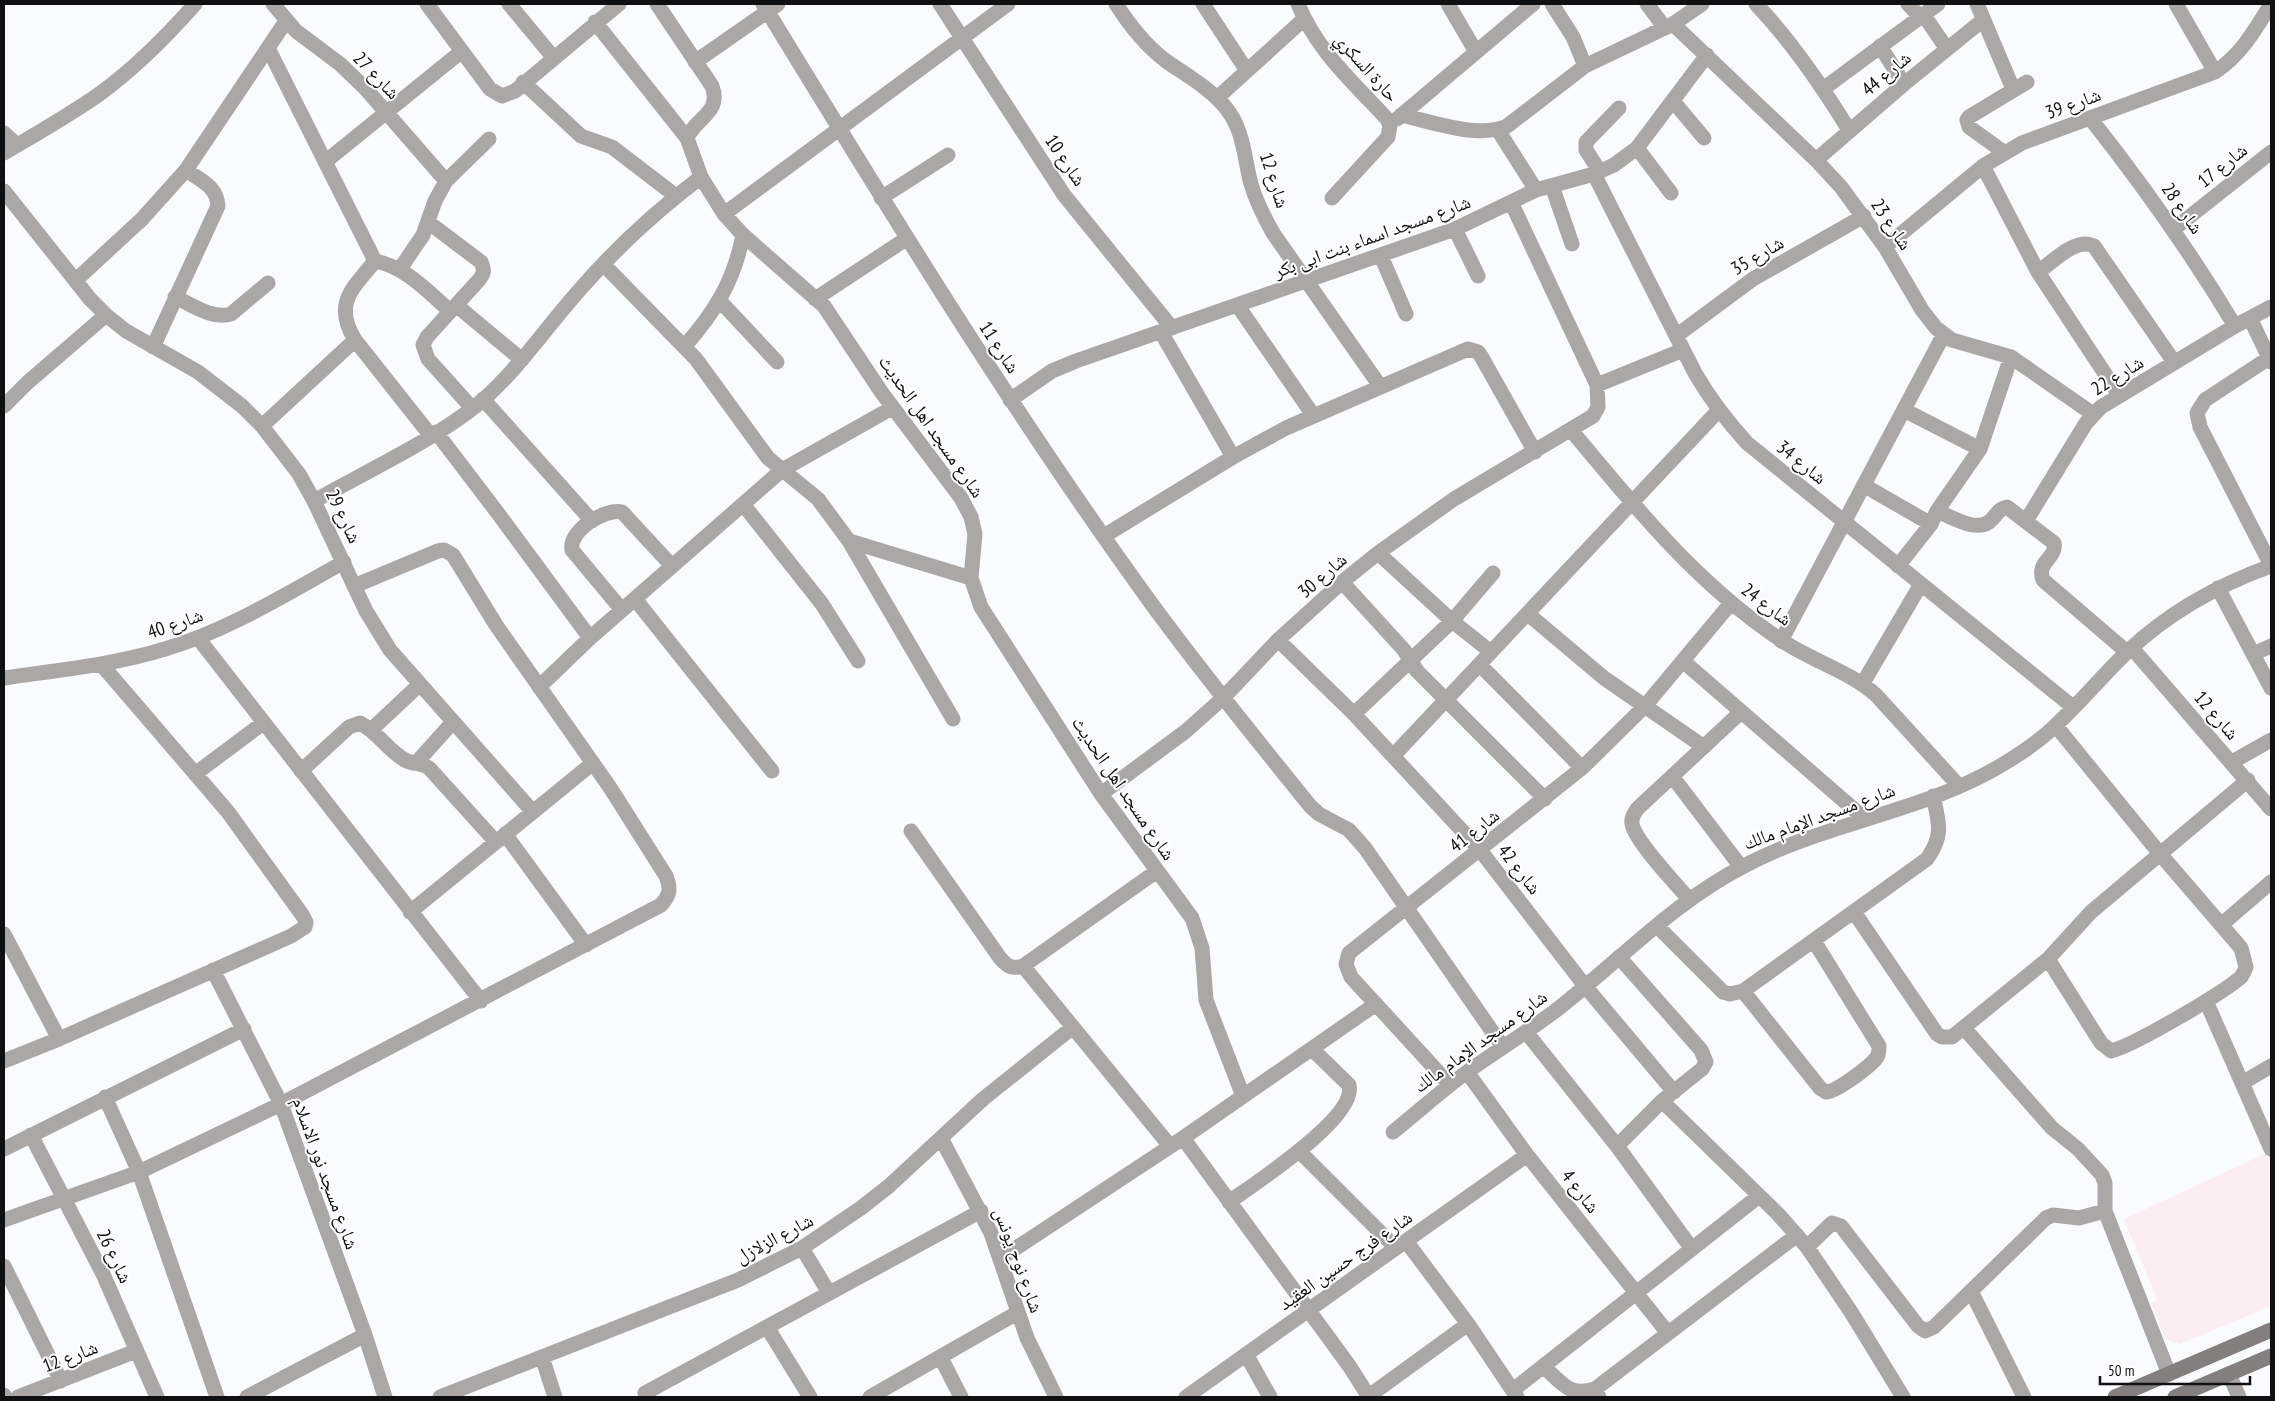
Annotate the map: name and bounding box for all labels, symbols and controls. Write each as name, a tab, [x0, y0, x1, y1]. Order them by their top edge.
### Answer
street label: حارة السكري	[1327, 27, 1404, 109]
street label: شارع 44	[1856, 45, 1916, 101]
street label: شارع 27	[348, 46, 406, 104]
street label: شارع 39	[2042, 82, 2104, 124]
street label: شارع 10	[1040, 130, 1092, 190]
street label: شارع 17	[2192, 138, 2252, 192]
street label: شارع 12	[1255, 149, 1295, 211]
street label: شارع 28	[2157, 178, 2209, 238]
street label: شارع مسجد اسماء بنت ابى بكر	[1269, 189, 1474, 283]
street label: شارع 23	[1866, 194, 1918, 254]
street label: شارع 35	[1726, 230, 1788, 280]
street label: شارع 11	[974, 316, 1026, 378]
street label: شارع مسجد اهل الحديث	[874, 350, 990, 502]
street label: شارع 22	[2086, 350, 2148, 400]
street label: شارع 34	[1772, 435, 1832, 489]
street label: شارع 29	[321, 485, 367, 547]
street label: شارع 30	[1293, 547, 1351, 603]
street label: شارع 24	[1737, 577, 1797, 631]
street label: شارع 40	[144, 602, 206, 644]
street label: شارع 12	[2189, 686, 2245, 744]
street label: شارع مسجد اهل الحديث	[1067, 711, 1181, 865]
street label: شارع مسجد الإمام مالك	[1740, 777, 1899, 856]
street label: شارع 41	[1444, 803, 1504, 857]
street label: شارع 42	[1493, 839, 1547, 899]
street label: شارع مسجد الإمام مالك	[1408, 984, 1553, 1099]
street label: شارع مسجد نور الاسلام	[285, 1094, 365, 1253]
street label: شارع 4	[1557, 1164, 1605, 1218]
street label: شارع نوح يونس	[989, 1204, 1049, 1316]
street label: شارع فرج حسين العقيد	[1273, 1205, 1417, 1315]
street label: شارع الزلازل	[731, 1207, 817, 1269]
street label: شارع 26	[92, 1225, 138, 1287]
street label: شارع 12	[39, 1335, 101, 1377]
scale bar	[2100, 1354, 2250, 1386]
text: 50 m	[2108, 1361, 2134, 1380]

